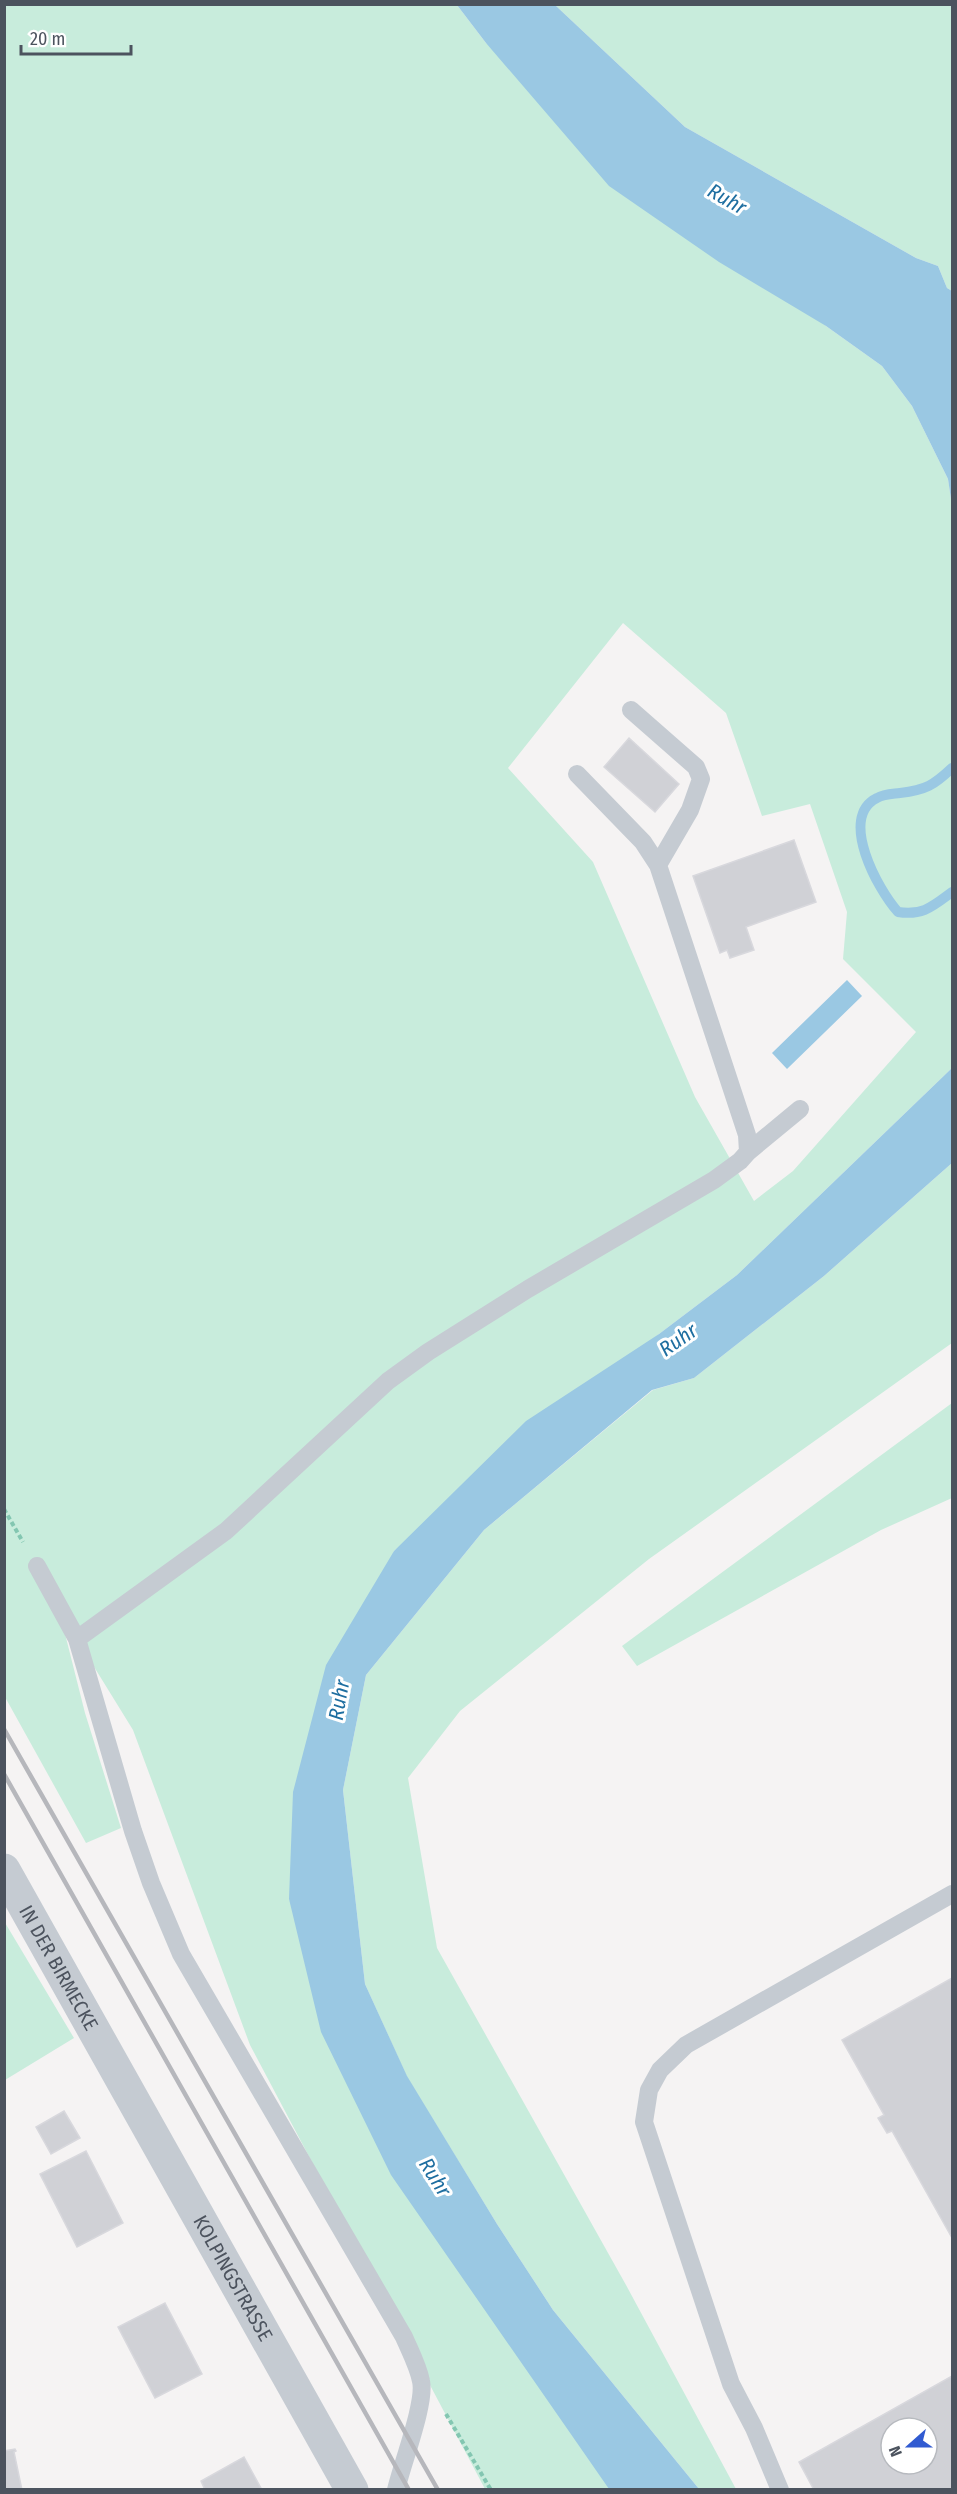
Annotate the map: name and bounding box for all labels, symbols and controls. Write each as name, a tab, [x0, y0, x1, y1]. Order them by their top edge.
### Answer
scale bar	[21, 18, 130, 56]
text: 20 m	[30, 28, 65, 50]
water label: Ruhr	[703, 178, 752, 221]
water label: Ruhr	[654, 1317, 703, 1362]
water label: Ruhr	[323, 1677, 355, 1722]
street label: IN DER BIRMECKE	[14, 1901, 103, 2034]
water label: Ruhr	[413, 2153, 457, 2202]
street label: KOLPINGSTRASSE	[188, 2211, 278, 2345]
north arrow	[879, 2416, 939, 2476]
text: N	[885, 2443, 906, 2459]

